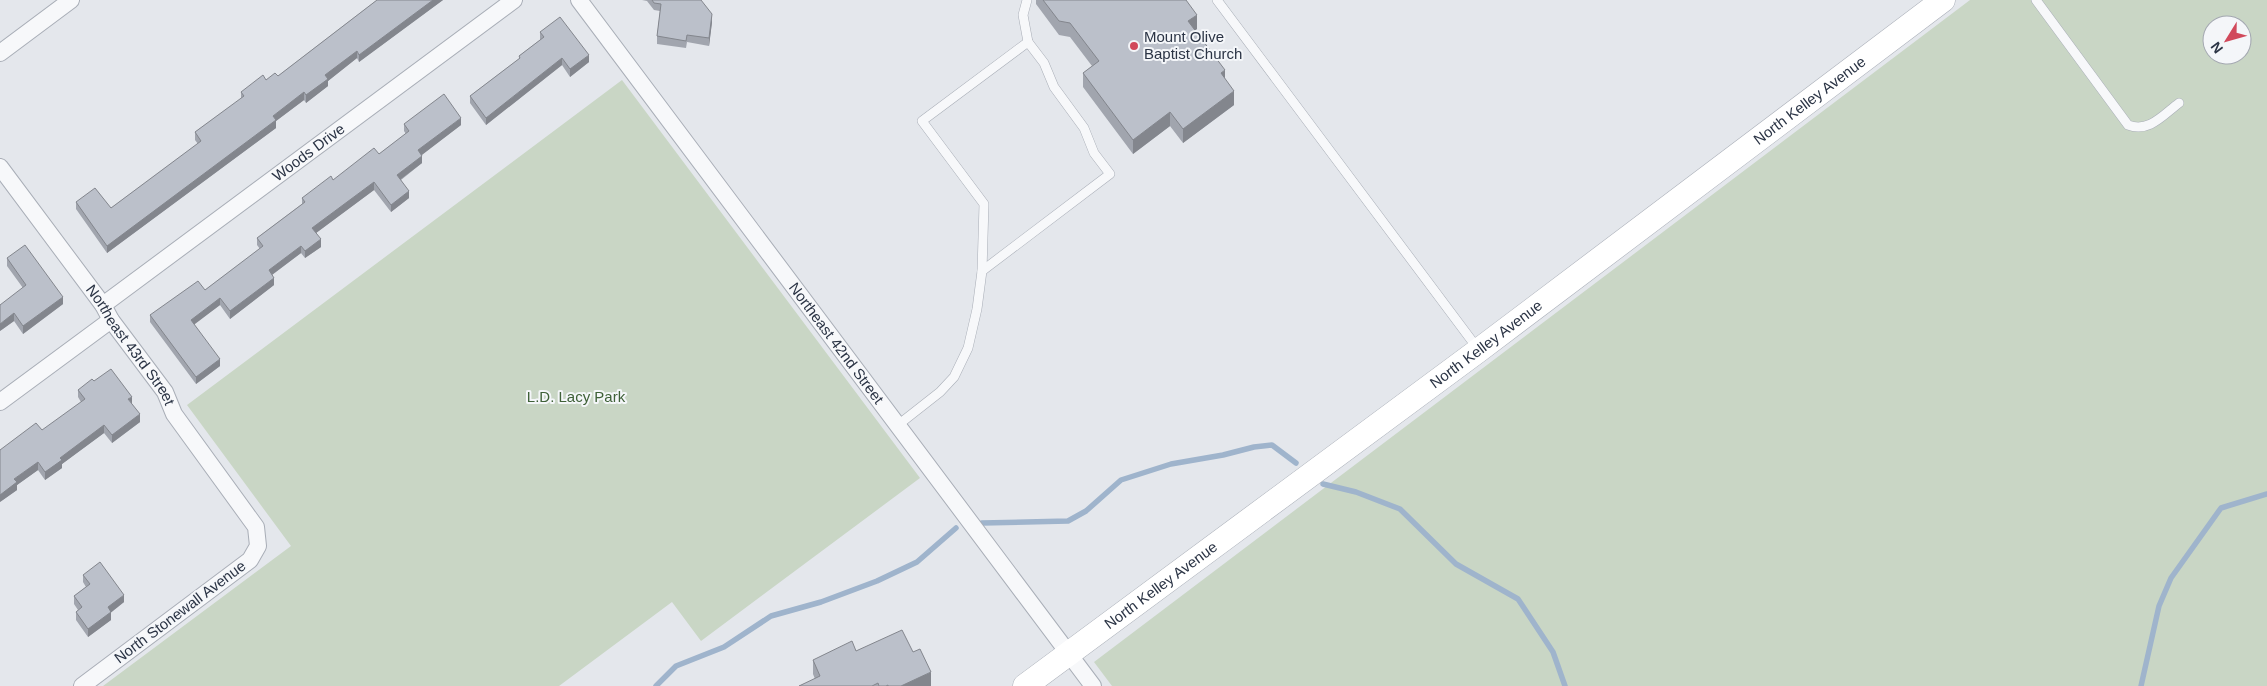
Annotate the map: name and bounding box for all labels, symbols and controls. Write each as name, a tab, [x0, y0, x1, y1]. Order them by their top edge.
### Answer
north arrow	[2202, 15, 2252, 65]
place label: Mount Olive Baptist Church	[1144, 28, 1242, 62]
text: N	[2207, 39, 2226, 57]
marker: Mount Olive Baptist Church	[1128, 40, 1140, 52]
street label: North Kelley Avenue	[1750, 53, 1869, 148]
street label: Woods Drive	[269, 120, 348, 184]
street label: Northeast 42nd Street	[786, 279, 888, 408]
street label: Northeast 43rd Street	[83, 281, 179, 408]
street label: North Kelley Avenue	[1426, 296, 1545, 391]
park label: L.D. Lacy Park	[527, 388, 626, 405]
street label: North Kelley Avenue	[1101, 538, 1220, 632]
street label: North Stonewall Avenue	[111, 557, 249, 666]

